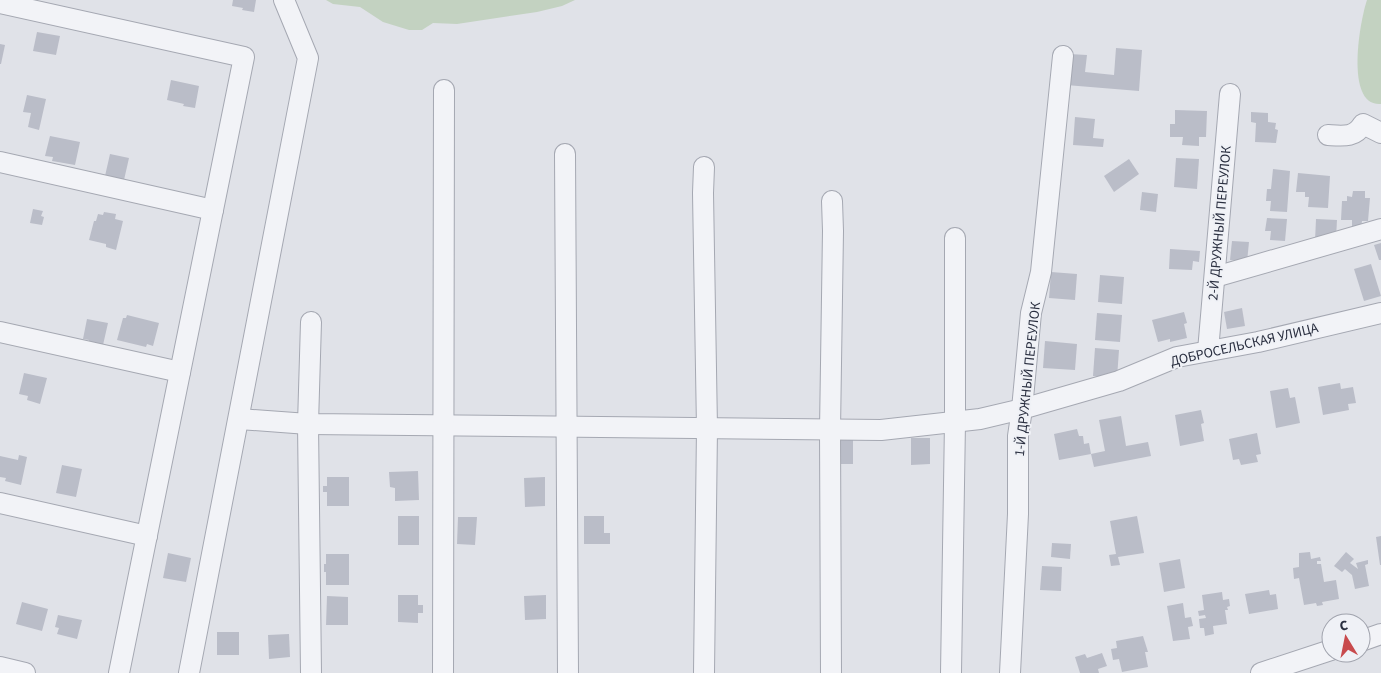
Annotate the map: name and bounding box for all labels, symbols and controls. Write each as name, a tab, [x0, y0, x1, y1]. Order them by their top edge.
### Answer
street label: 2-Й ДРУЖНЫЙ ПЕРЕУЛОК	[1203, 144, 1237, 301]
street label: 1-Й ДРУЖНЫЙ ПЕРЕУЛОК	[1010, 300, 1046, 457]
street label: ДОБРОСЕЛЬСКАЯ УЛИЦА	[1168, 318, 1321, 372]
north arrow	[1321, 613, 1371, 663]
text: С	[1338, 616, 1350, 637]

